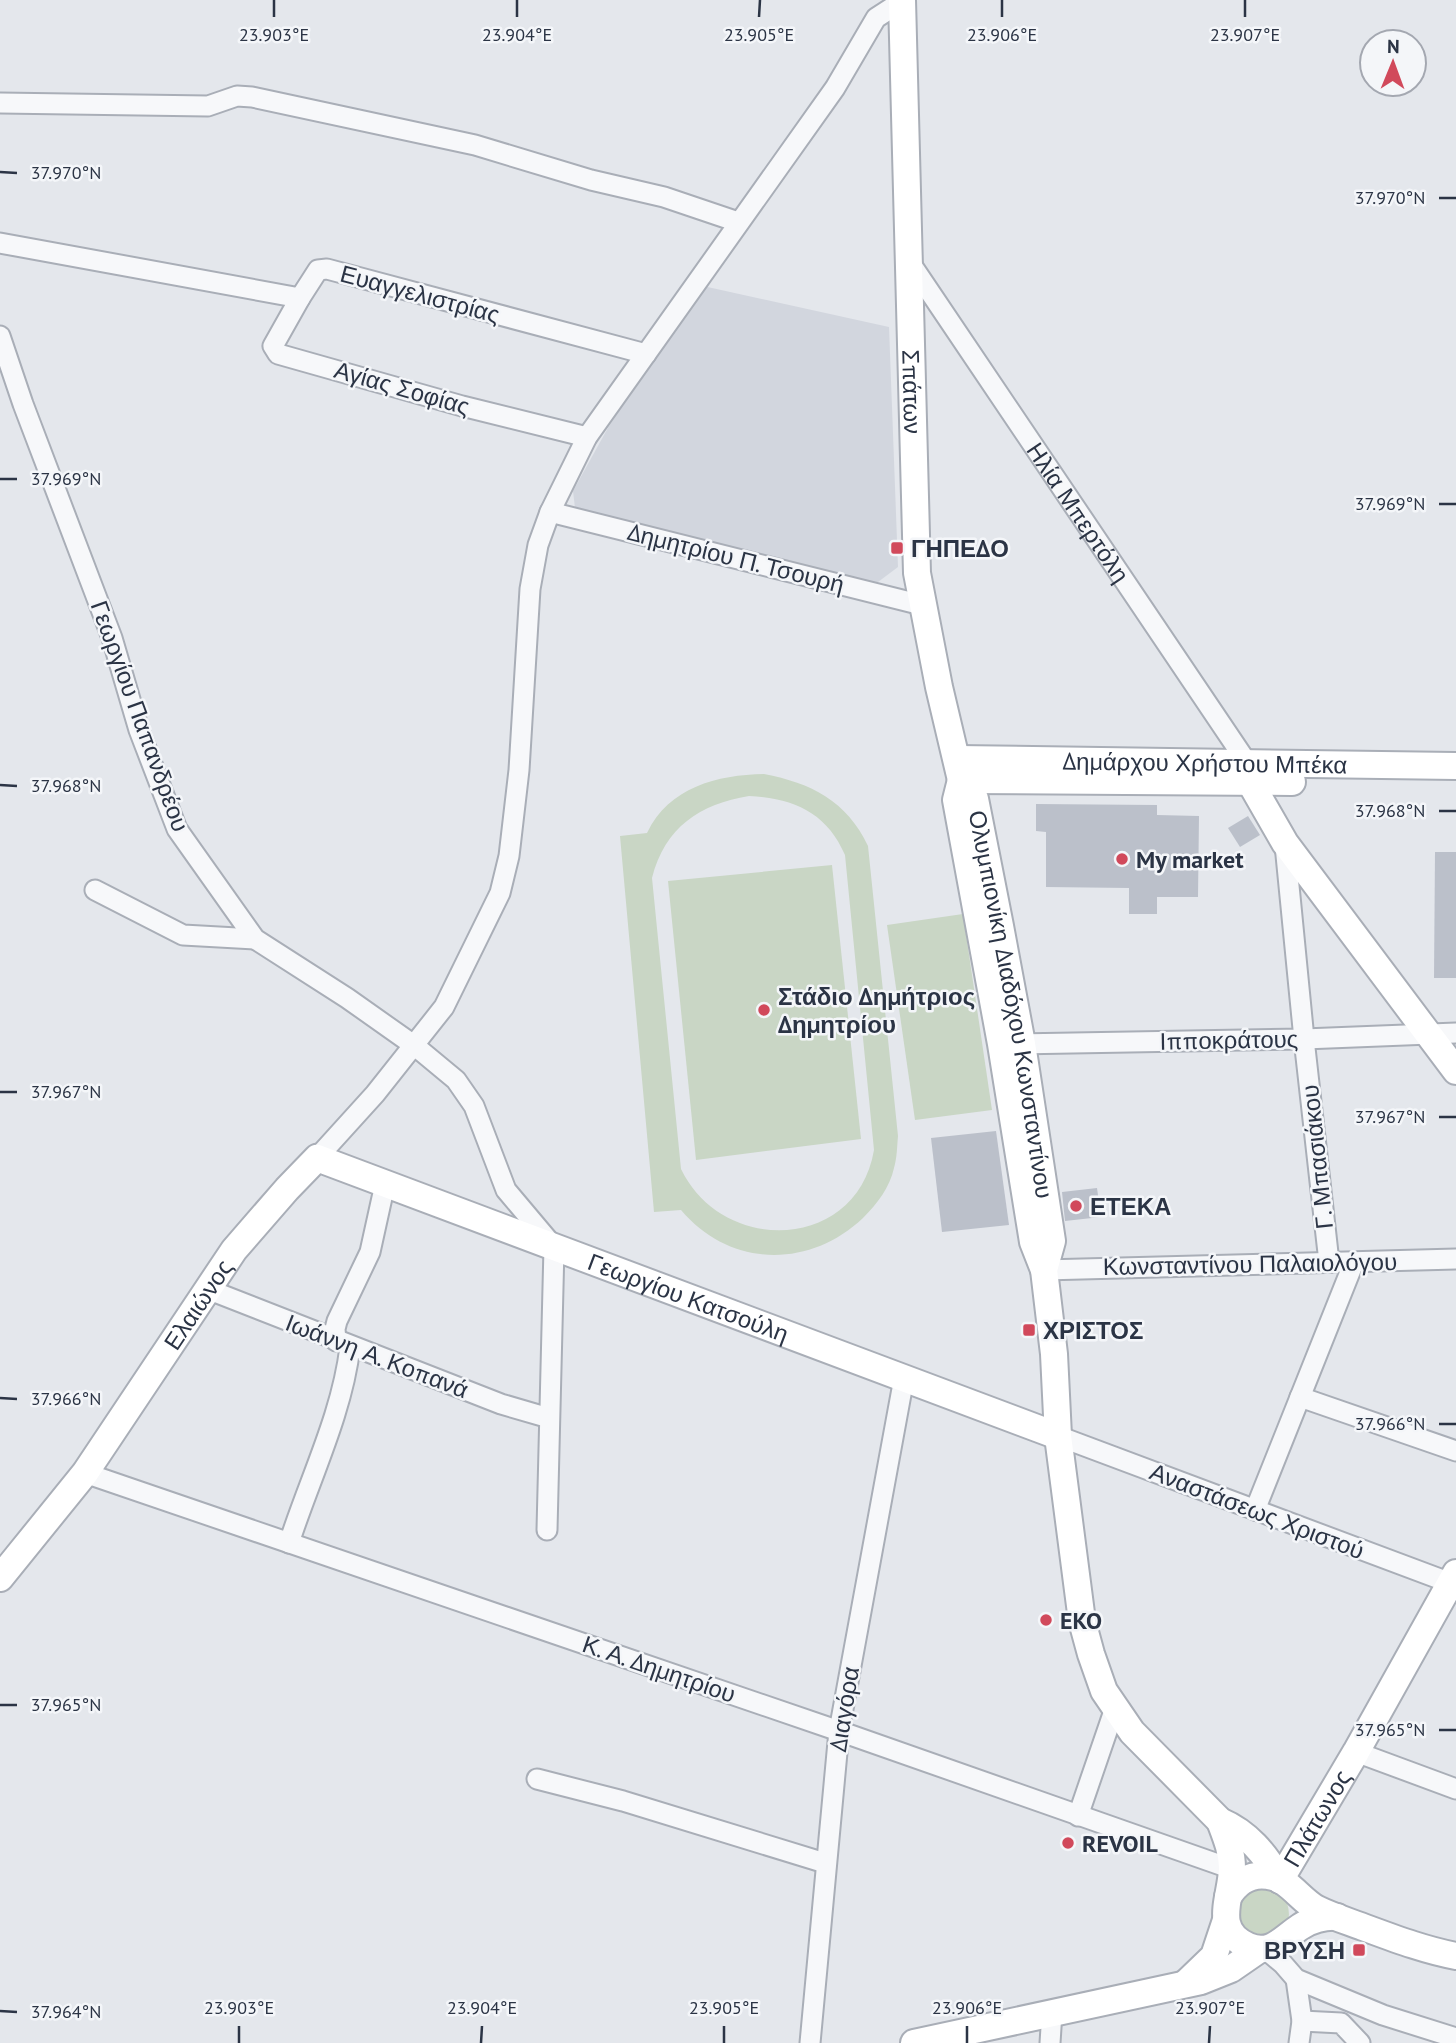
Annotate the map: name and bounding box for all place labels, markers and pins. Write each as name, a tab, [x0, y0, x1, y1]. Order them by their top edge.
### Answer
place label: ΓΗΠΕΔΟ	[911, 533, 1009, 564]
marker: ΓΗΠΕΔΟ	[889, 540, 905, 556]
place label: My market	[1136, 844, 1244, 875]
marker: My market	[1114, 851, 1130, 867]
place label: Στάδιο Δημήτριος Δημητρίου	[778, 981, 975, 1040]
marker: Στάδιο Δημήτριος Δημητρίου	[756, 1002, 772, 1018]
place label: ΕΤΕΚΑ	[1090, 1191, 1171, 1222]
marker: ΕΤΕΚΑ	[1068, 1198, 1084, 1214]
place label: ΧΡΙΣΤΟΣ	[1043, 1315, 1143, 1346]
marker: ΧΡΙΣΤΟΣ	[1021, 1322, 1037, 1338]
place label: EKO	[1060, 1605, 1102, 1636]
marker: EKO	[1038, 1612, 1054, 1628]
place label: REVOIL	[1082, 1828, 1158, 1859]
marker: REVOIL	[1060, 1835, 1076, 1851]
place label: ΒΡΥΣΗ	[1264, 1935, 1345, 1966]
marker: ΒΡΥΣΗ	[1351, 1942, 1367, 1958]

